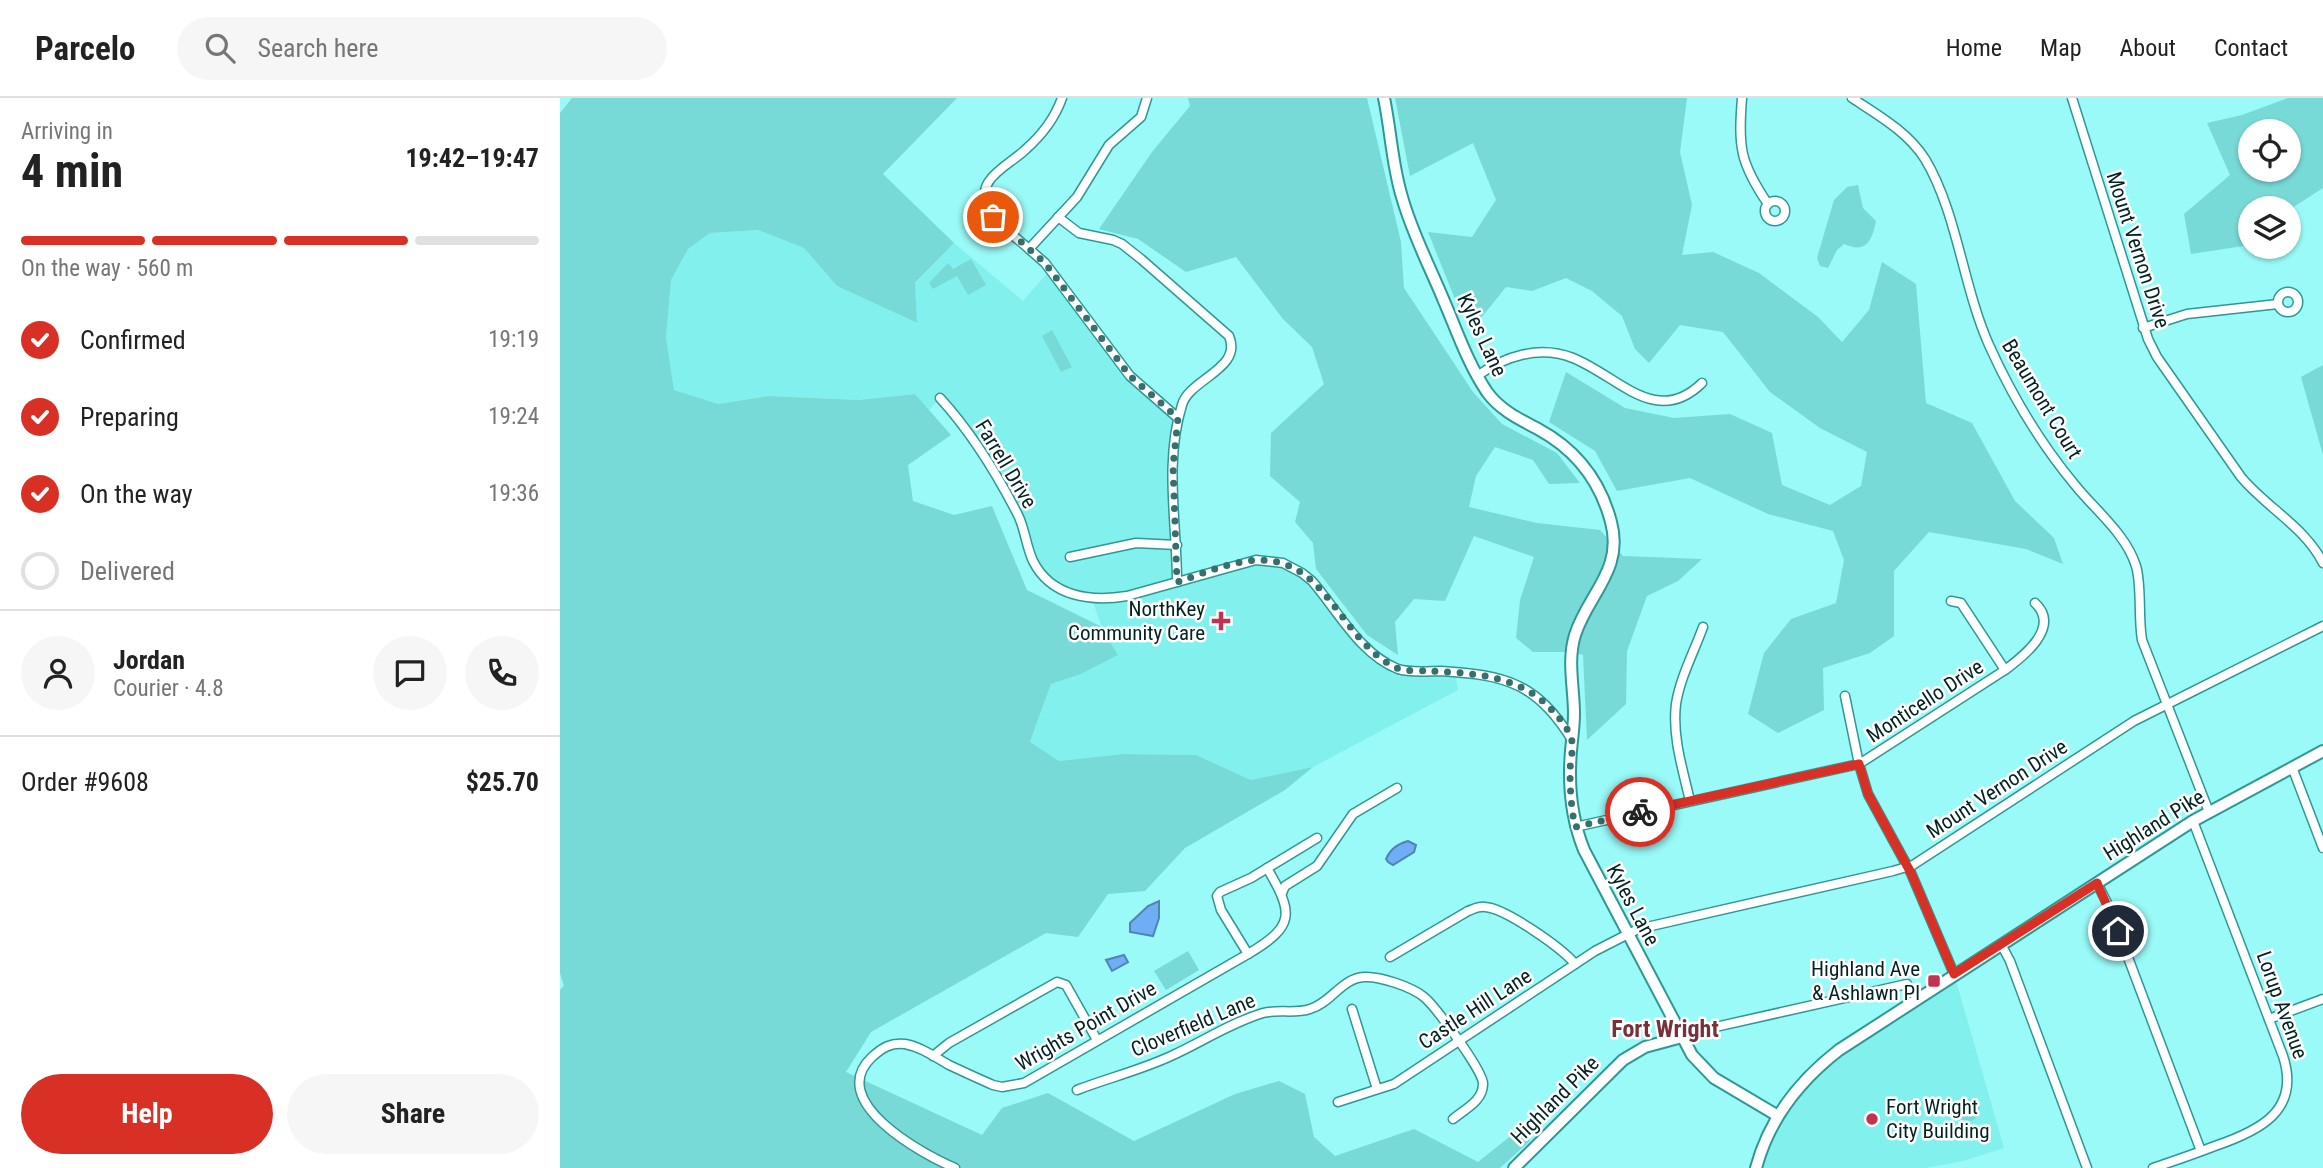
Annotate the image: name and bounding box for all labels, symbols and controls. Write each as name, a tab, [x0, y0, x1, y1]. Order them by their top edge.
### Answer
search box	[177, 17, 667, 80]
text: Parcelo	[35, 29, 135, 68]
icon: search	[201, 29, 239, 67]
text: Search here	[257, 33, 378, 63]
text: Home	[1946, 34, 2002, 62]
text: Map	[2040, 34, 2082, 62]
text: About	[2120, 34, 2176, 62]
text: Contact	[2214, 34, 2288, 62]
text: Arriving in	[21, 118, 113, 145]
map controls	[2238, 119, 2301, 259]
button: locate	[2238, 119, 2301, 182]
text: 19:42–19:47	[405, 143, 539, 173]
text: 4 min	[21, 144, 123, 198]
street label: Mount Vernon Drive	[2101, 169, 2175, 331]
pin	[963, 187, 1023, 247]
button: layers	[2238, 196, 2301, 259]
icon: bag	[974, 198, 1012, 236]
text: On the way · 560 m	[21, 255, 193, 282]
street label: Kyles Lane	[1452, 290, 1512, 380]
icon: check	[21, 321, 59, 359]
text: Confirmed	[80, 325, 186, 355]
text: 19:19	[488, 326, 539, 353]
street label: Beaumont Court	[1997, 335, 2087, 463]
icon: check	[21, 398, 59, 436]
text: Preparing	[80, 402, 179, 432]
text: 19:24	[488, 403, 539, 430]
street label: Farrell Drive	[970, 416, 1042, 513]
icon: check	[21, 475, 59, 513]
text: On the way	[80, 479, 193, 509]
text: 19:36	[488, 480, 539, 507]
text: Delivered	[80, 556, 175, 586]
place label: NorthKey Community Care	[1068, 597, 1205, 645]
marker: NorthKey Community Care	[1211, 611, 1231, 631]
button: person	[21, 636, 95, 710]
button: chat	[373, 636, 447, 710]
button: phone	[465, 636, 539, 710]
text: Jordan	[113, 645, 185, 675]
street label: Monticello Drive	[1862, 654, 1988, 748]
text: Courier · 4.8	[113, 675, 224, 702]
street label: Mount Vernon Drive	[1922, 734, 2072, 843]
text: Order #9608	[21, 767, 149, 797]
text: $25.70	[466, 767, 539, 797]
courier	[1605, 777, 1675, 847]
street label: Highland Pike	[2099, 784, 2209, 865]
icon: bike	[1621, 793, 1659, 831]
street label: Kyles Lane	[1602, 860, 1665, 950]
pin	[2088, 901, 2148, 961]
icon: home	[2099, 912, 2137, 950]
street label: Lorup Avenue	[2251, 948, 2313, 1062]
place label: Highland Ave & Ashlawn Pl	[1811, 957, 1920, 1005]
street label: Castle Hill Lane	[1414, 964, 1536, 1054]
marker: Highland Ave & Ashlawn Pl	[1926, 973, 1942, 989]
street label: Wrights Point Drive	[1012, 976, 1161, 1076]
street label: Cloverfield Lane	[1127, 988, 1259, 1062]
district label: Fort Wright	[1611, 1015, 1719, 1043]
street label: Highland Pike	[1506, 1051, 1604, 1149]
button: Help	[21, 1074, 273, 1154]
button: Share	[287, 1074, 539, 1154]
place label: Fort Wright City Building	[1886, 1095, 1990, 1143]
marker: Fort Wright City Building	[1864, 1111, 1880, 1127]

